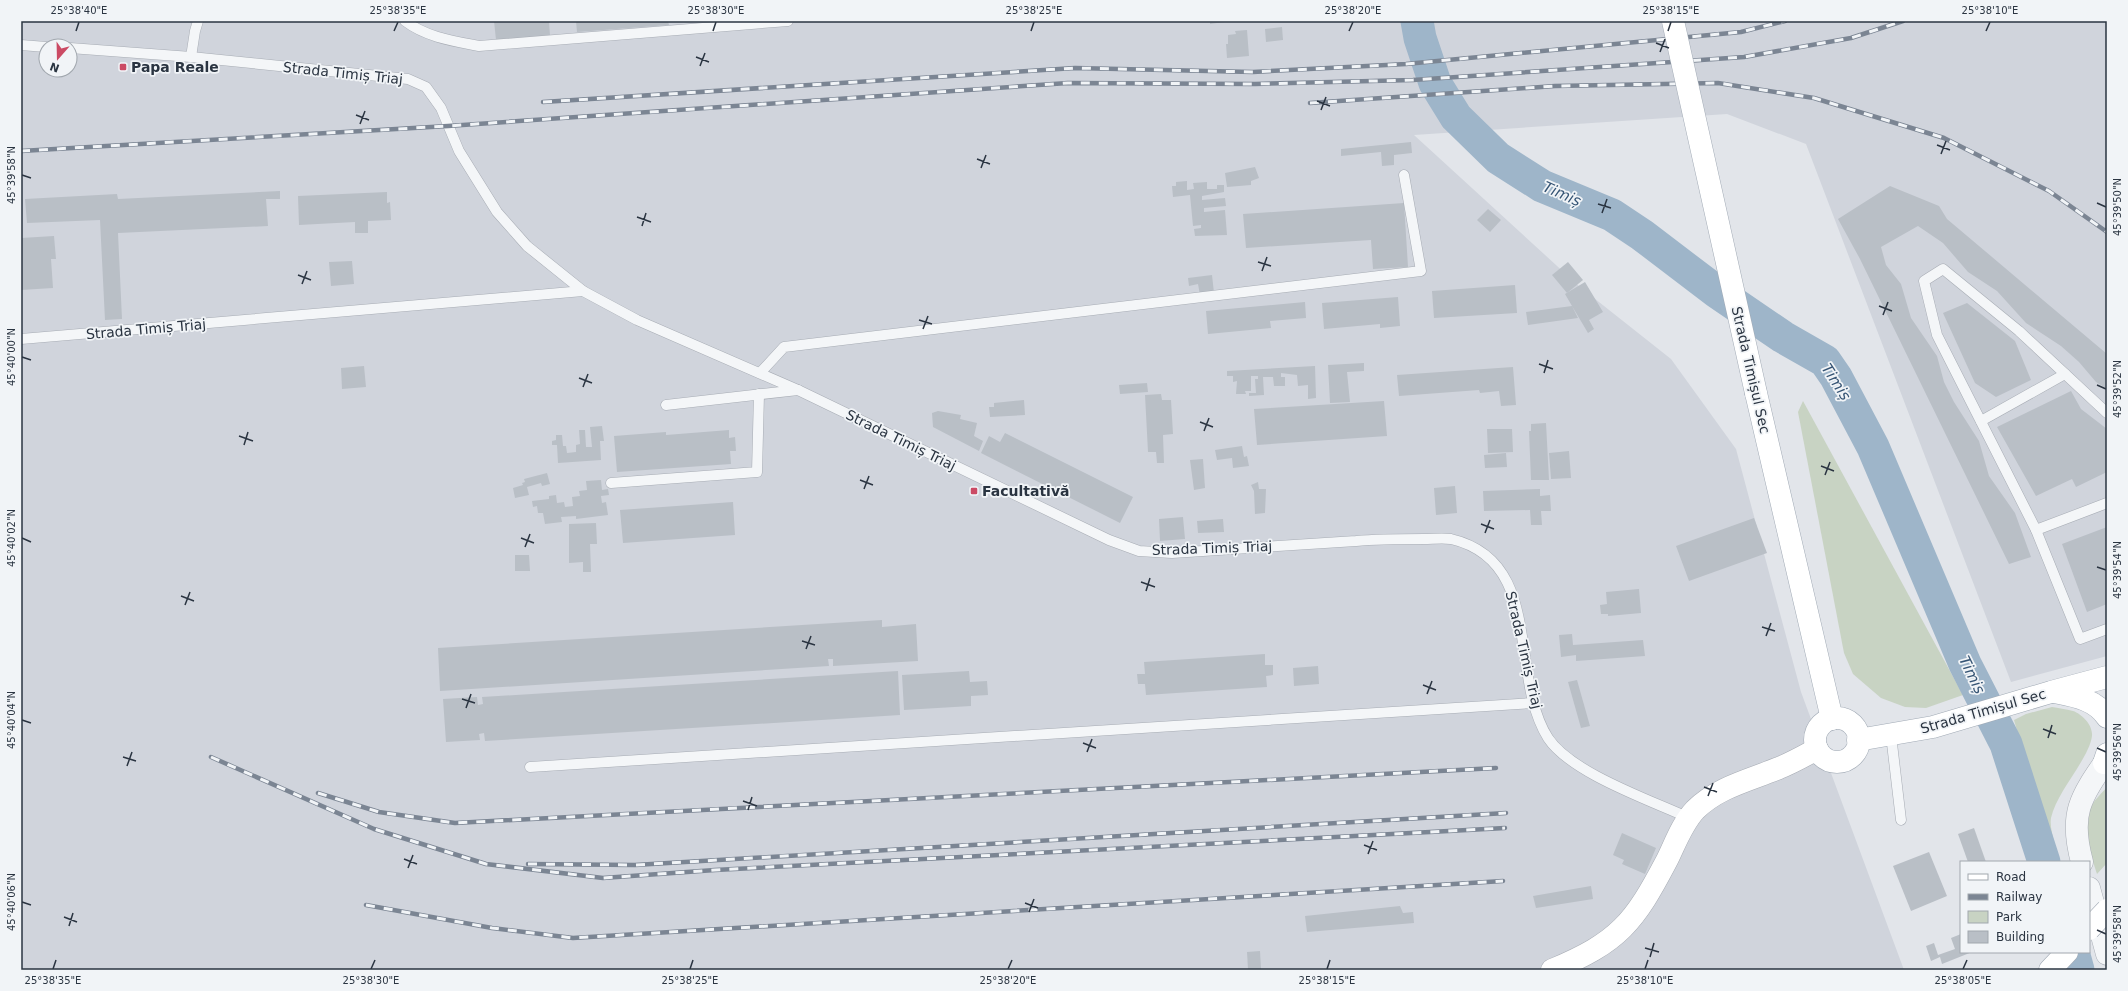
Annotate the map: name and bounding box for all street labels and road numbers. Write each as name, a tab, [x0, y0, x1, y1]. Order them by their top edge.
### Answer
street label: Strada Timiș Triaj	[282, 59, 404, 88]
street label: Strada Timișul Sec	[1728, 305, 1773, 435]
street label: Strada Timiș Triaj	[85, 316, 207, 343]
street label: Strada Timiș Triaj	[843, 406, 959, 475]
street label: Strada Timiș Triaj	[1151, 538, 1273, 559]
street label: Strada Timiș Triaj	[1502, 589, 1545, 711]
street label: Strada Timișul Sec	[1918, 685, 2048, 738]

